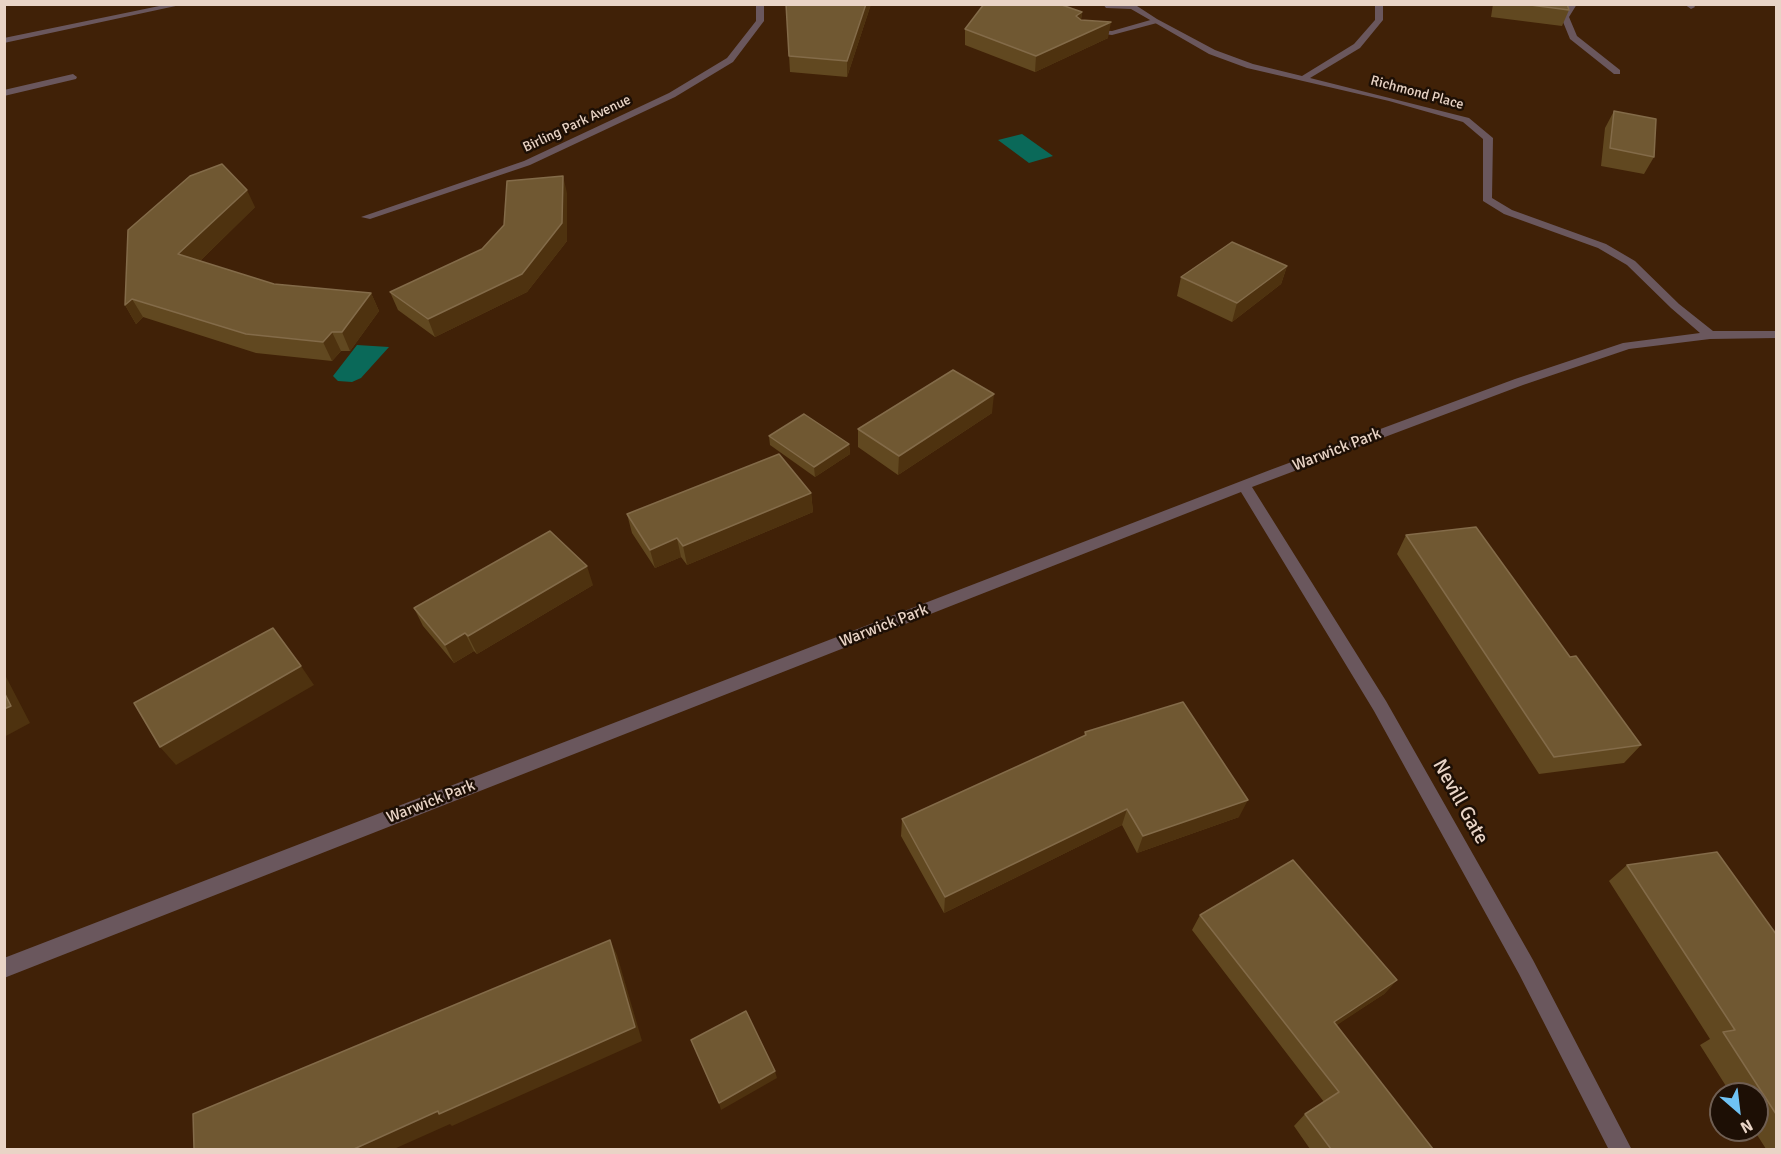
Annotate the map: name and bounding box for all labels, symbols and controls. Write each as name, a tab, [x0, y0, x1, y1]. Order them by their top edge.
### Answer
street label: Richmond Place	[1369, 73, 1465, 113]
street label: Birling Park Avenue	[520, 92, 634, 156]
street label: Warwick Park	[1290, 424, 1384, 476]
street label: Warwick Park	[837, 600, 931, 652]
street label: Nevill Gate	[1427, 755, 1493, 849]
street label: Warwick Park	[384, 776, 478, 828]
north arrow	[1709, 1082, 1769, 1142]
text: N	[1737, 1115, 1756, 1138]

